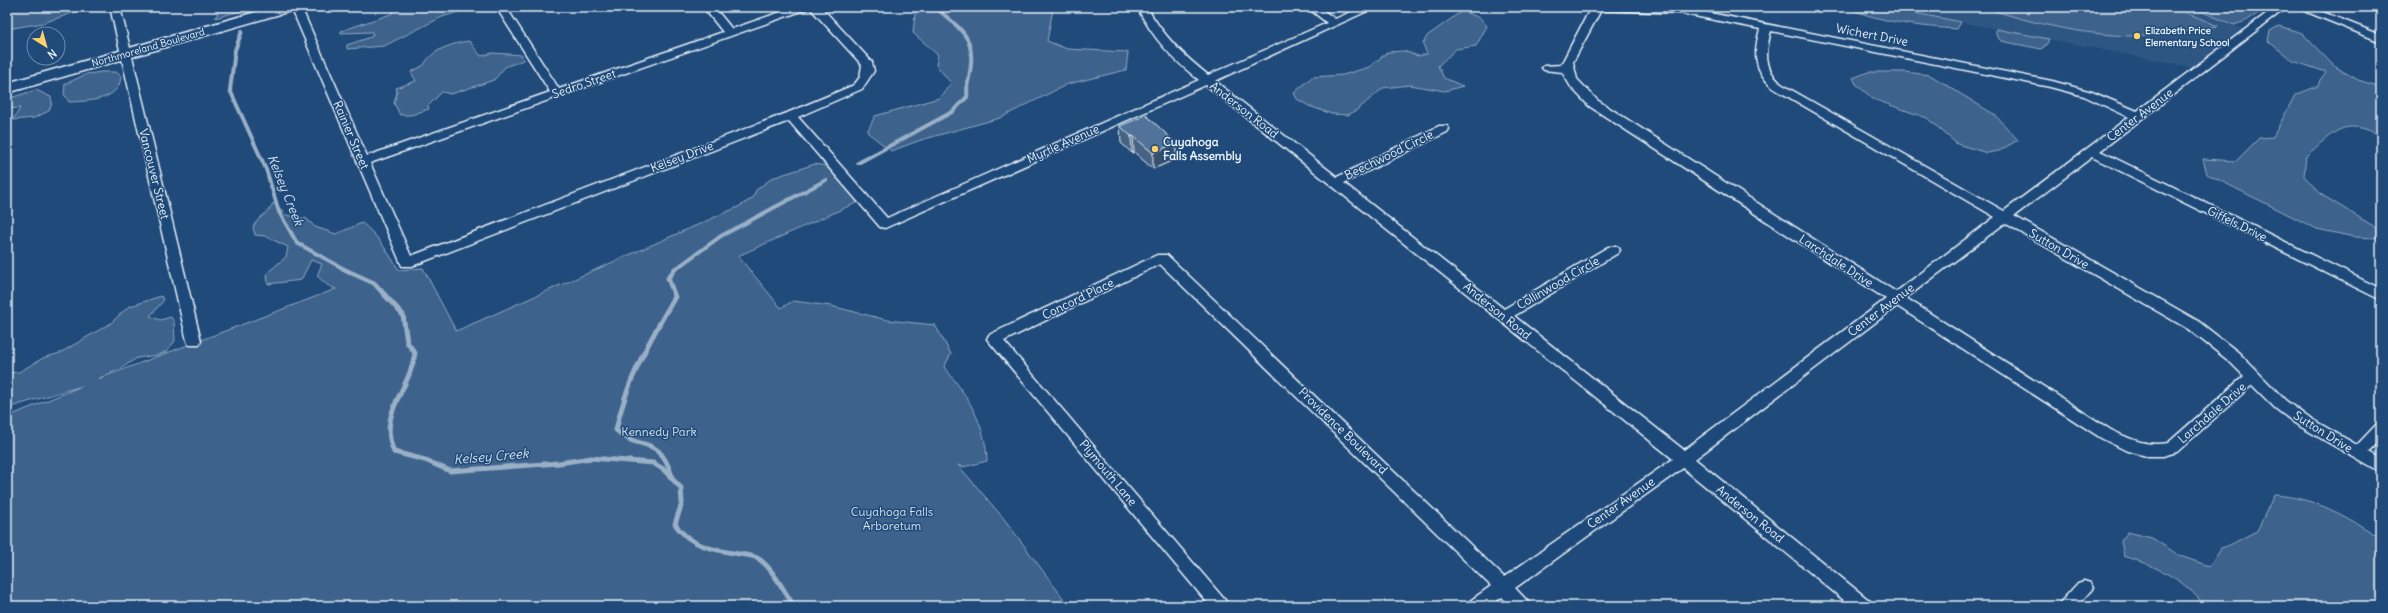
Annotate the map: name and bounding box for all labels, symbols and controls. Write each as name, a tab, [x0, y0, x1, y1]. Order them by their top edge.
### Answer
street label: Wichert Drive	[1835, 20, 1909, 49]
place label: Elizabeth Price Elementary School	[2145, 24, 2230, 49]
street label: Northmoreland Boulevard	[90, 25, 206, 70]
north arrow	[26, 26, 66, 66]
marker: Elizabeth Price Elementary School	[2132, 31, 2142, 41]
text: N	[45, 46, 59, 62]
street label: Sedro Street	[550, 66, 618, 101]
street label: Anderson Road	[1207, 78, 1282, 141]
street label: Center Avenue	[2104, 85, 2176, 144]
street label: Rainier Street	[330, 98, 373, 171]
street label: Myrtle Avenue	[1024, 121, 1101, 166]
street label: Vancouver Street	[136, 127, 173, 221]
street label: Beechwood Circle	[1342, 127, 1436, 183]
place label: Cuyahoga Falls Assembly	[1163, 134, 1242, 164]
street label: Kelsey Drive	[648, 138, 715, 175]
marker: Cuyahoga Falls Assembly	[1150, 144, 1160, 154]
water label: Kelsey Creek	[264, 152, 308, 229]
street label: Giffels Drive	[2205, 203, 2270, 244]
street label: Sutton Drive	[2027, 225, 2092, 272]
street label: Larchdale Drive	[1796, 231, 1876, 290]
street label: Collinwood Circle	[1514, 253, 1602, 312]
street label: Concord Place	[1039, 275, 1116, 322]
street label: Anderson Road	[1460, 279, 1534, 343]
street label: Center Avenue	[1845, 280, 1917, 339]
street label: Larchdale Drive	[2175, 379, 2249, 446]
street label: Providence Boulevard	[1296, 384, 1391, 477]
street label: Sutton Drive	[2291, 408, 2356, 456]
park label: Kennedy Park	[621, 424, 697, 439]
street label: Plymouth Lane	[1076, 437, 1140, 509]
water label: Kelsey Creek	[453, 445, 531, 468]
street label: Center Avenue	[1584, 474, 1657, 531]
street label: Anderson Road	[1713, 482, 1787, 546]
park label: Cuyahoga Falls Arboretum	[851, 504, 933, 533]

